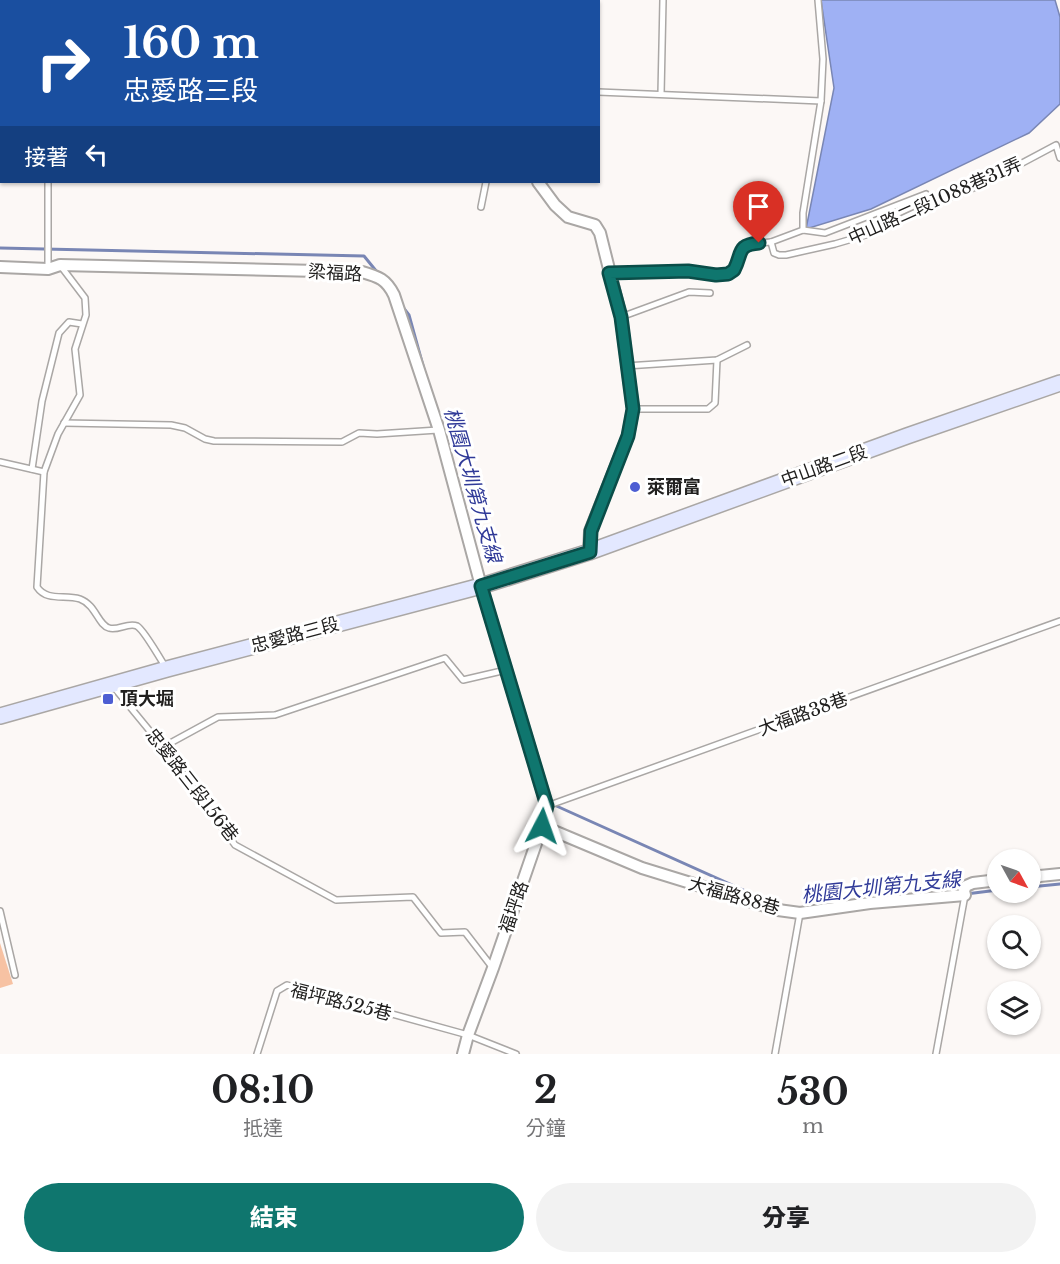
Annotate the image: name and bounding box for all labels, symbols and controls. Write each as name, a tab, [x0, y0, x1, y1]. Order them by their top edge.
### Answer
text: 160 m	[123, 17, 259, 69]
icon: right	[24, 24, 102, 102]
text: 忠愛路三段	[123, 74, 258, 107]
icon: left	[80, 138, 113, 171]
text: 接著	[24, 144, 68, 171]
street label: 中山路二段1088巷31弄	[845, 153, 1025, 249]
pin	[733, 181, 784, 243]
icon: arrive	[742, 190, 775, 223]
street label: 梁福路	[307, 261, 363, 285]
water label: 桃園大圳第九支線	[439, 405, 507, 567]
street label: 中山路二段	[778, 440, 870, 492]
place label: 萊爾富	[647, 476, 701, 498]
marker: 萊爾富	[628, 480, 642, 494]
street label: 忠愛路三段	[249, 613, 341, 657]
place label: 頂大堀	[120, 688, 174, 710]
street label: 大福路38巷	[755, 688, 851, 740]
marker: 頂大堀	[101, 692, 115, 706]
street label: 忠愛路三段156巷	[141, 724, 243, 846]
position arrow	[510, 794, 574, 858]
north arrow	[987, 849, 1041, 903]
map controls	[987, 849, 1041, 1035]
water label: 桃園大圳第九支線	[800, 866, 964, 907]
street label: 大福路88巷	[686, 872, 782, 920]
street label: 福坪路	[495, 878, 533, 936]
button: search	[987, 915, 1041, 969]
street label: 福坪路525巷	[288, 979, 394, 1025]
button: layers	[987, 981, 1041, 1035]
text: 08:10	[211, 1068, 314, 1113]
text: 2	[534, 1068, 558, 1113]
text: 530	[777, 1070, 849, 1115]
text: m	[802, 1114, 824, 1138]
text: 抵達	[243, 1116, 283, 1140]
text: 分鐘	[526, 1116, 566, 1140]
button: 結束	[24, 1183, 524, 1252]
button: 分享	[536, 1183, 1036, 1252]

